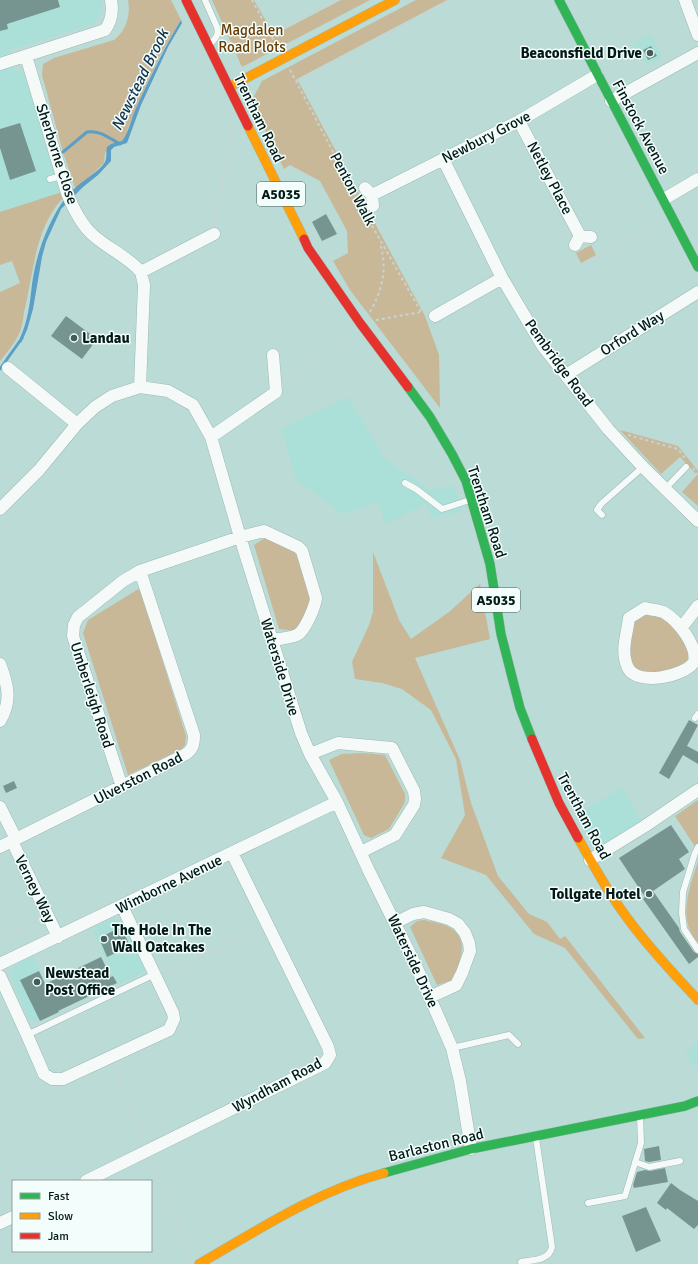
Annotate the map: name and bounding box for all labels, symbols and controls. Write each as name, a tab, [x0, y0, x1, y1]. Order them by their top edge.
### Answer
park label: Magdalen Road Plots	[218, 21, 286, 56]
water label: Newstead Brook	[107, 24, 174, 134]
place label: Beaconsfield Drive	[520, 44, 642, 62]
marker: Beaconsfield Drive	[645, 48, 655, 58]
street label: Trentham Road	[230, 71, 288, 165]
street label: Finstock Avenue	[609, 77, 673, 177]
street label: Sherborne Close	[32, 101, 82, 207]
street label: Newbury Grove	[439, 107, 533, 167]
street label: Netley Place	[523, 139, 577, 217]
street label: Penton Walk	[326, 149, 380, 229]
road number: A5035	[257, 182, 305, 206]
street label: Orford Way	[597, 306, 667, 360]
street label: Pembridge Road	[521, 316, 597, 410]
place label: Landau	[82, 329, 130, 347]
marker: Landau	[69, 333, 79, 343]
street label: Trentham Road	[464, 464, 510, 560]
road number: A5035	[472, 588, 520, 612]
street label: Waterside Drive	[257, 616, 303, 718]
street label: Umberleigh Road	[66, 640, 118, 750]
street label: Ulverston Road	[91, 748, 185, 808]
street label: Trentham Road	[554, 769, 614, 863]
street label: Wimborne Avenue	[113, 851, 225, 917]
street label: Verney Way	[11, 852, 59, 926]
place label: Tollgate Hotel	[550, 885, 641, 903]
marker: Tollgate Hotel	[644, 889, 654, 899]
street label: Waterside Drive	[384, 912, 442, 1010]
place label: The Hole In The Wall Oatcakes	[112, 921, 211, 956]
marker: The Hole In The Wall Oatcakes	[99, 934, 109, 944]
place label: Newstead Post Office	[45, 964, 115, 999]
marker: Newstead Post Office	[32, 977, 42, 987]
street label: Wyndham Road	[229, 1054, 325, 1116]
street label: Barlaston Road	[387, 1124, 485, 1166]
legend	[12, 1180, 152, 1252]
text: Fast	[48, 1189, 69, 1204]
text: Slow	[48, 1209, 73, 1224]
text: Jam	[48, 1229, 69, 1244]

